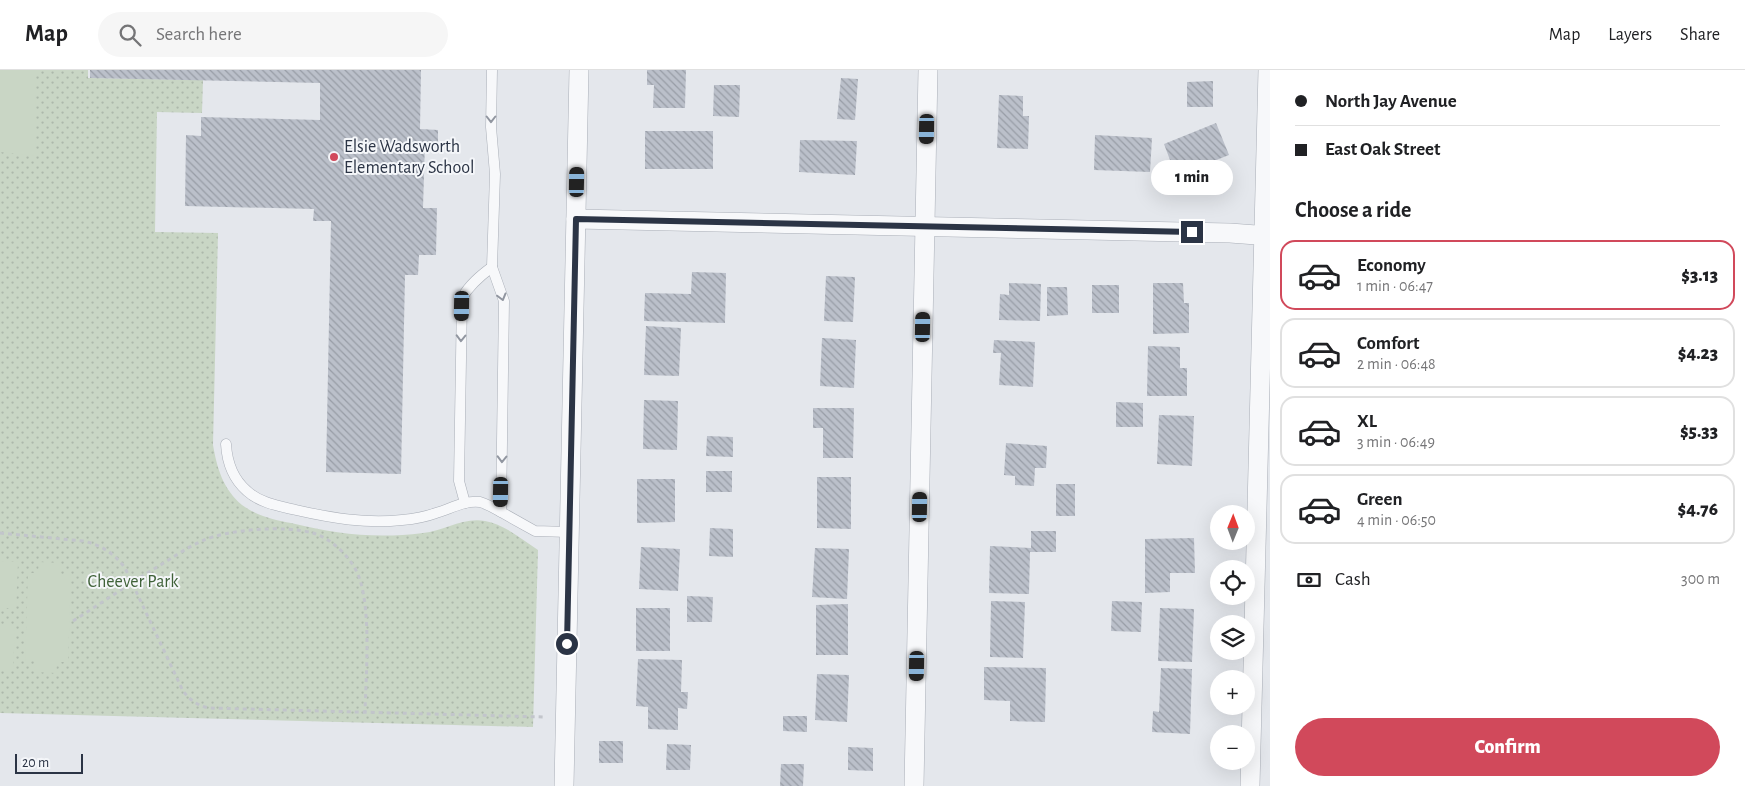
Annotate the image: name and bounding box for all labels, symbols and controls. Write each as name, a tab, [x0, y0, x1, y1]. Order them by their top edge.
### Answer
search box	[98, 12, 448, 57]
icon: search	[116, 21, 144, 49]
text: Map	[25, 22, 68, 46]
text: Search here	[156, 25, 242, 44]
text: Map	[1549, 26, 1580, 44]
text: Layers	[1608, 26, 1652, 44]
text: Share	[1680, 26, 1720, 44]
text: North Jay Avenue	[1325, 92, 1457, 111]
car	[919, 114, 934, 144]
one-way arrow	[486, 115, 496, 123]
place label: Elsie Wadsworth Elementary School	[344, 138, 475, 177]
text: East Oak Street	[1325, 140, 1441, 159]
marker: Elsie Wadsworth Elementary School	[328, 151, 340, 163]
callout: 1 min	[1151, 160, 1233, 194]
car	[569, 167, 584, 197]
text: 1 min	[1175, 169, 1209, 185]
text: Choose a ride	[1295, 199, 1411, 221]
route end	[1181, 221, 1203, 243]
icon: car	[1297, 253, 1342, 298]
text: Economy	[1357, 256, 1426, 275]
text: $3.13	[1681, 266, 1718, 285]
text: 1 min · 06:47	[1357, 278, 1433, 294]
car	[454, 291, 469, 321]
one-way arrow	[496, 292, 507, 301]
car	[915, 312, 930, 342]
icon: car	[1297, 331, 1342, 376]
text: Comfort	[1357, 334, 1419, 353]
one-way arrow	[456, 335, 467, 343]
text: $4.23	[1678, 344, 1718, 363]
text: 2 min · 06:48	[1357, 356, 1436, 372]
icon: car	[1297, 409, 1342, 454]
text: XL	[1357, 412, 1377, 431]
text: $5.33	[1680, 422, 1718, 441]
text: 3 min · 06:49	[1357, 434, 1435, 450]
one-way arrow	[496, 455, 507, 463]
car	[493, 477, 508, 507]
icon: car	[1297, 487, 1342, 532]
text: Green	[1357, 490, 1403, 509]
car	[912, 492, 927, 522]
text: $4.76	[1678, 500, 1718, 519]
north arrow	[1210, 505, 1255, 550]
map controls	[1210, 505, 1255, 770]
text: 4 min · 06:50	[1357, 512, 1436, 528]
button: locate	[1210, 560, 1255, 605]
icon: cash	[1295, 566, 1323, 594]
text: Cash	[1335, 570, 1371, 589]
text: 300 m	[1681, 571, 1720, 587]
park label: Cheever Park	[88, 573, 179, 591]
button: layers	[1210, 615, 1255, 660]
route start	[556, 633, 578, 655]
car	[909, 651, 924, 681]
button: +	[1210, 670, 1255, 715]
button: Confirm	[1295, 718, 1720, 776]
button: −	[1210, 725, 1255, 770]
scale bar	[15, 751, 82, 774]
text: 20 m	[22, 756, 49, 770]

